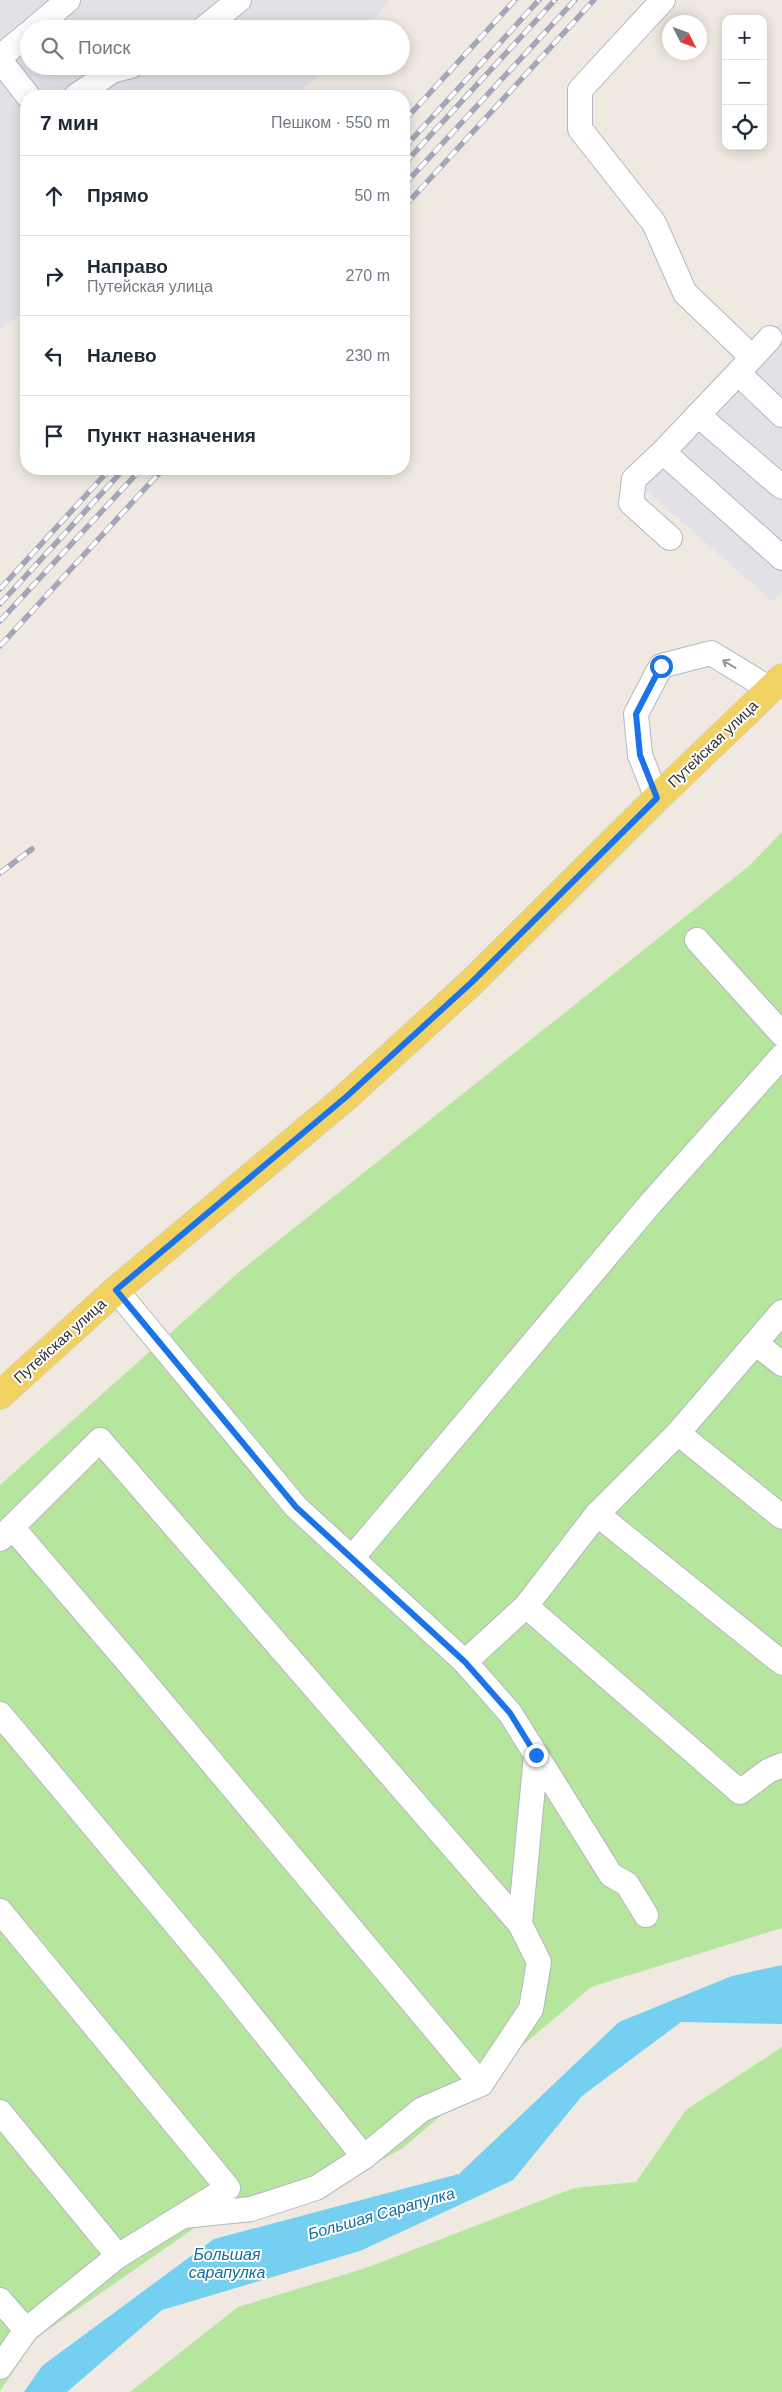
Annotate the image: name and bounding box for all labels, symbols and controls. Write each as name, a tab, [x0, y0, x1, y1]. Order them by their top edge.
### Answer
north arrow	[662, 15, 707, 60]
map controls	[722, 15, 767, 150]
button: +	[722, 15, 767, 60]
search box	[20, 20, 410, 75]
icon: search	[38, 34, 66, 62]
text: Поиск	[78, 37, 131, 58]
button: −	[722, 60, 767, 105]
button: locate	[722, 105, 767, 150]
text: 7 мин	[40, 111, 99, 134]
text: Пешком · 550 m	[271, 114, 390, 131]
icon: ahead	[40, 182, 68, 210]
text: Прямо	[87, 185, 149, 206]
text: 50 m	[354, 187, 390, 204]
text: Направо	[87, 256, 168, 277]
icon: right	[40, 262, 68, 290]
text: 270 m	[346, 267, 390, 284]
text: Путейская улица	[87, 278, 213, 295]
icon: left	[40, 342, 68, 370]
text: Налево	[87, 345, 157, 366]
text: 230 m	[346, 347, 390, 364]
icon: arrive	[40, 422, 68, 450]
text: Пункт назначения	[87, 425, 256, 446]
route start	[650, 655, 673, 678]
one-way arrow	[722, 658, 736, 668]
street label: Путейская улица	[664, 696, 761, 791]
street label: Путейская улица	[10, 1294, 110, 1386]
route end	[525, 1744, 548, 1767]
water label: Большая Сарапулка	[306, 2184, 457, 2243]
water label: Большая сарапулка	[189, 2246, 265, 2281]

